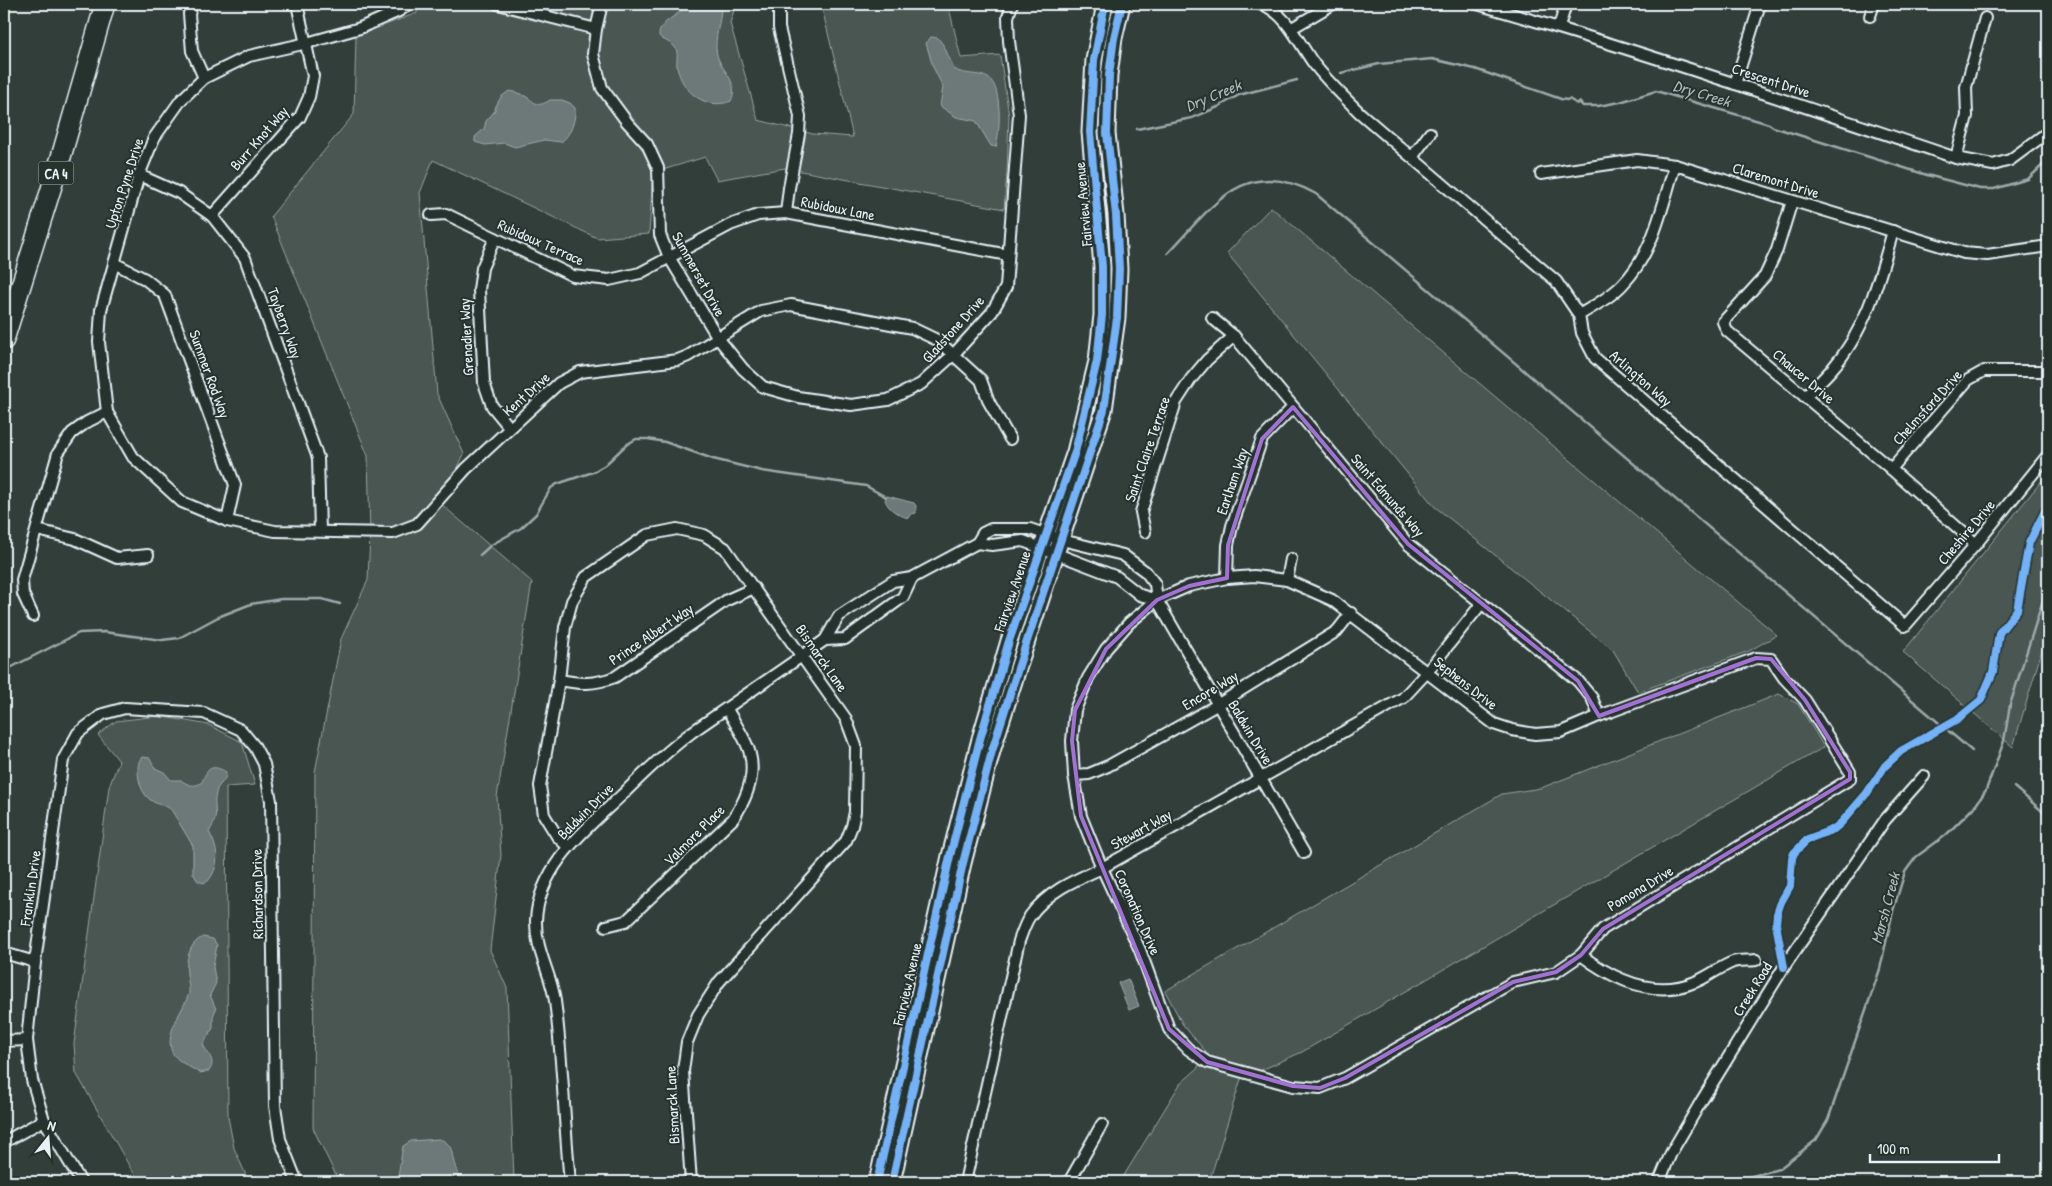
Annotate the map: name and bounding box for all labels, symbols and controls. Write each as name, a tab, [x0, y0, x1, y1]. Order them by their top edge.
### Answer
street label: Crescent Drive	[1729, 57, 1813, 103]
water label: Dry Creek	[1182, 73, 1245, 117]
water label: Dry Creek	[1671, 74, 1734, 112]
street label: Burr Knot Way	[225, 101, 293, 175]
street label: Upton Pyne Drive	[99, 135, 149, 231]
street label: Claremont Drive	[1730, 157, 1822, 203]
street label: Fairview Avenue	[1069, 161, 1097, 248]
road number: CA 4	[38, 162, 74, 184]
street label: Rubidoux Lane	[799, 191, 877, 225]
street label: Rubidoux Terrace	[494, 214, 588, 270]
street label: Summerset Drive	[667, 228, 731, 320]
street label: Tayberry Way	[262, 285, 308, 361]
street label: Gladstone Drive	[917, 291, 989, 367]
street label: Grenadier Way	[453, 298, 479, 376]
street label: Summer Rod Way	[184, 327, 236, 421]
street label: Chaucer Drive	[1768, 344, 1840, 408]
street label: Arlington Way	[1605, 345, 1677, 411]
street label: Chelmsford Drive	[1887, 365, 1967, 449]
street label: Kent Drive	[498, 367, 554, 421]
street label: Saint Claire Terrace	[1119, 393, 1175, 505]
street label: Earlham Way	[1211, 445, 1253, 517]
street label: Saint Edmunds Way	[1346, 449, 1430, 541]
street label: Cheshire Drive	[1932, 495, 2000, 569]
street label: Fairview Avenue	[988, 548, 1036, 635]
street label: Prince Albert Way	[605, 598, 697, 670]
street label: Bismarck Lane	[791, 620, 853, 696]
street label: Sephens Drive	[1430, 651, 1502, 715]
street label: Encore Way	[1178, 665, 1242, 715]
street label: Baldwin Drive	[1223, 696, 1279, 768]
street label: Baldwin Drive	[552, 778, 618, 844]
street label: Valmore Place	[659, 800, 729, 870]
street label: Stewart Way	[1107, 804, 1175, 854]
street label: Franklin Drive	[14, 849, 46, 928]
street label: Richardson Drive	[246, 849, 268, 939]
street label: Pomona Drive	[1603, 860, 1677, 916]
street label: Coronation Drive	[1110, 866, 1166, 958]
water label: Marsh Creek	[1865, 869, 1905, 946]
street label: Fairview Avenue	[887, 940, 927, 1028]
street label: Creek Road	[1727, 958, 1777, 1020]
street label: Bismarck Lane	[659, 1065, 685, 1145]
north arrow	[22, 1114, 72, 1164]
text: N	[46, 1115, 59, 1135]
scale bar	[1870, 1131, 1998, 1163]
text: 100 m	[1877, 1138, 1910, 1159]

